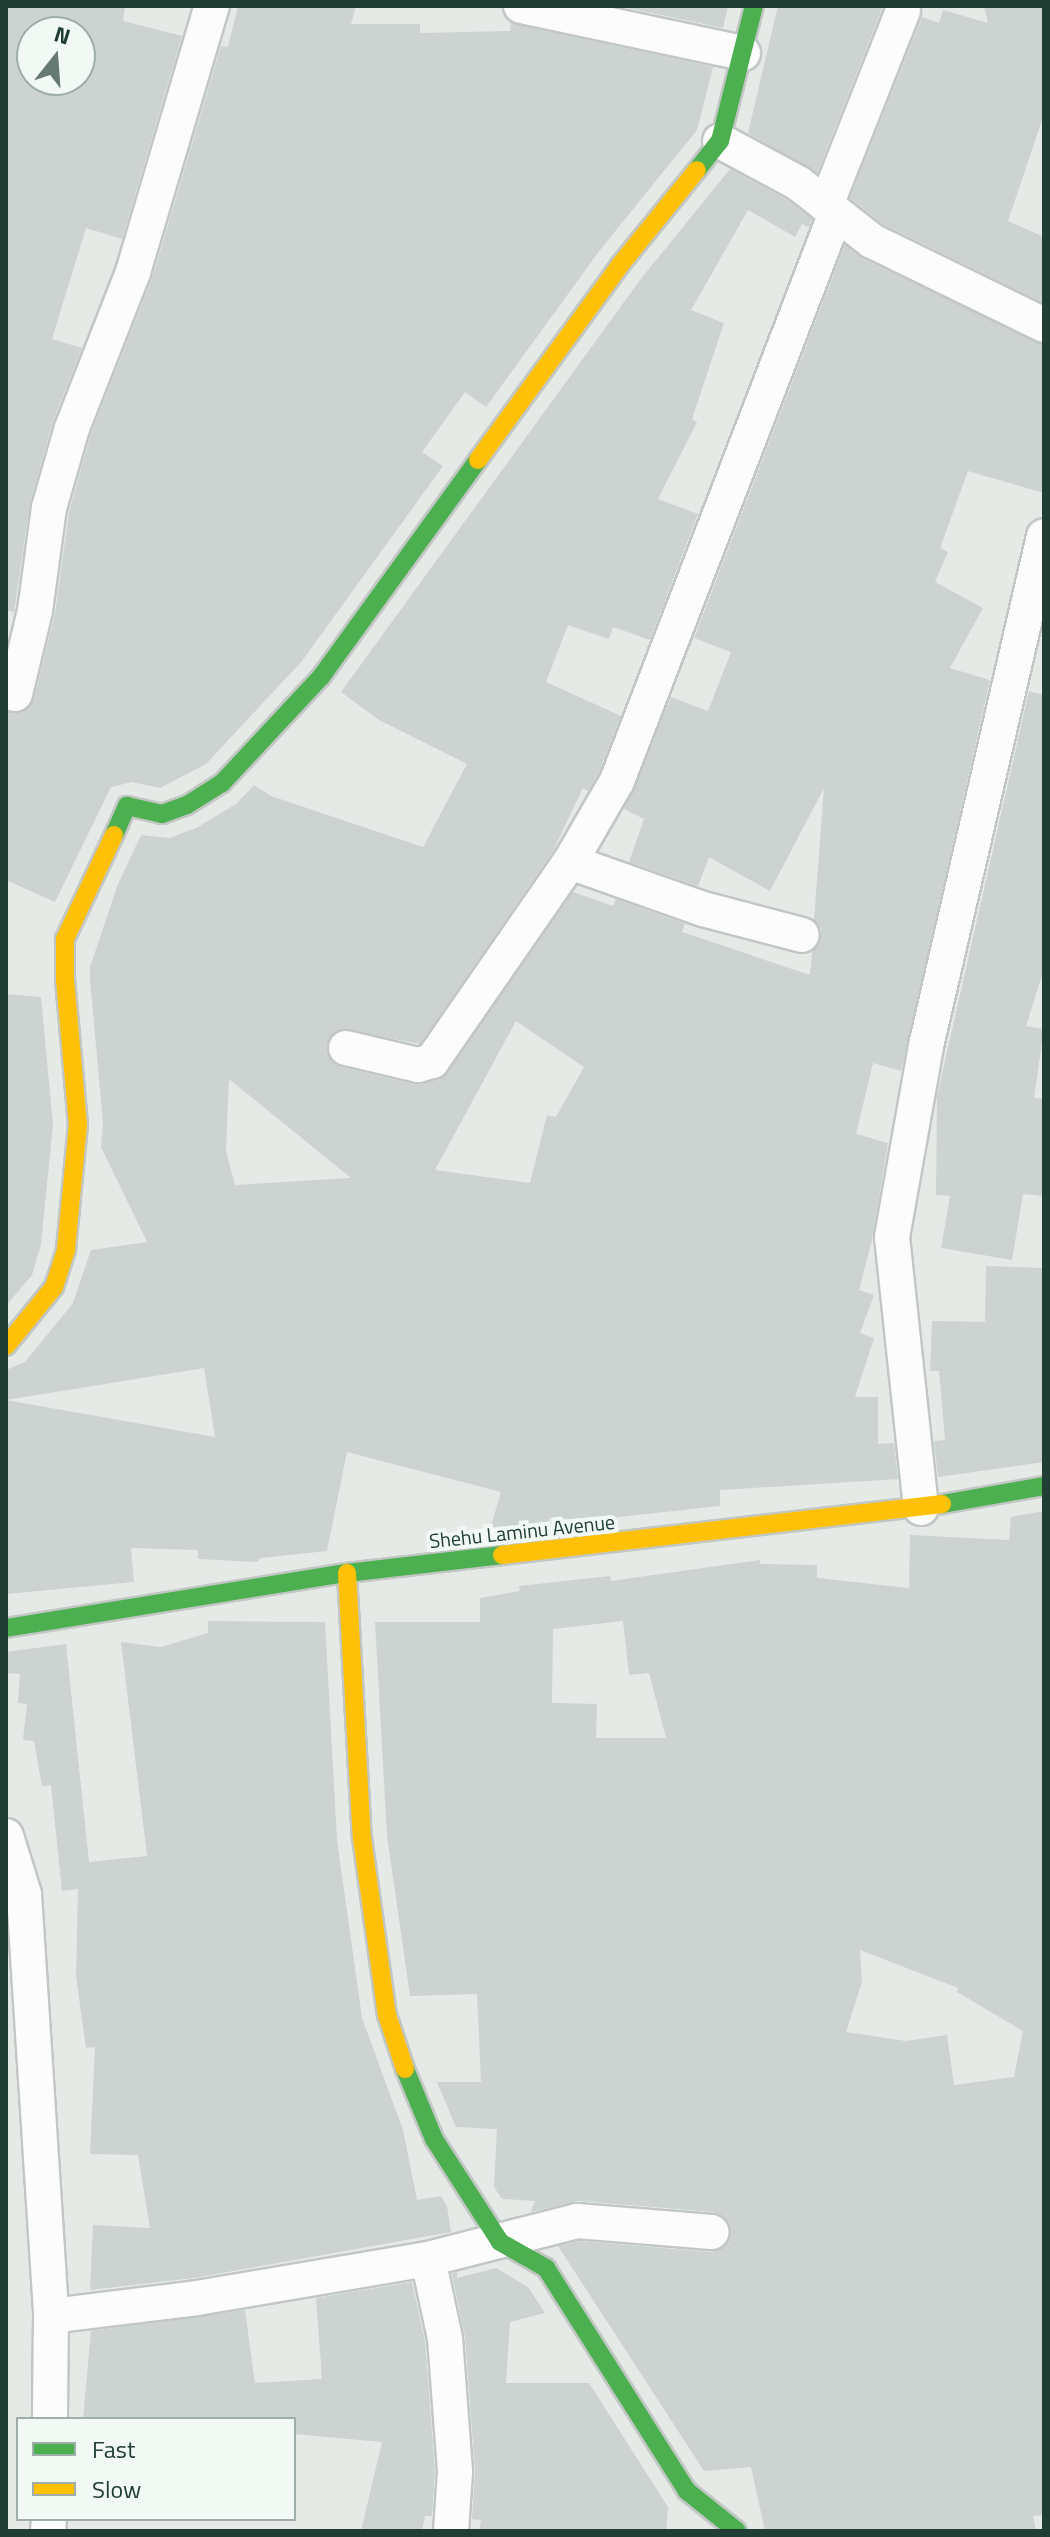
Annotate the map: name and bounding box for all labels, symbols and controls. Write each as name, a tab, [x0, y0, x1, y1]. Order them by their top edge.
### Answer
north arrow	[16, 16, 96, 96]
text: N	[50, 16, 75, 53]
street label: Shehu Laminu Avenue	[428, 1509, 616, 1553]
legend	[16, 2417, 296, 2521]
text: Fast	[92, 2431, 135, 2467]
text: Slow	[92, 2471, 141, 2507]

